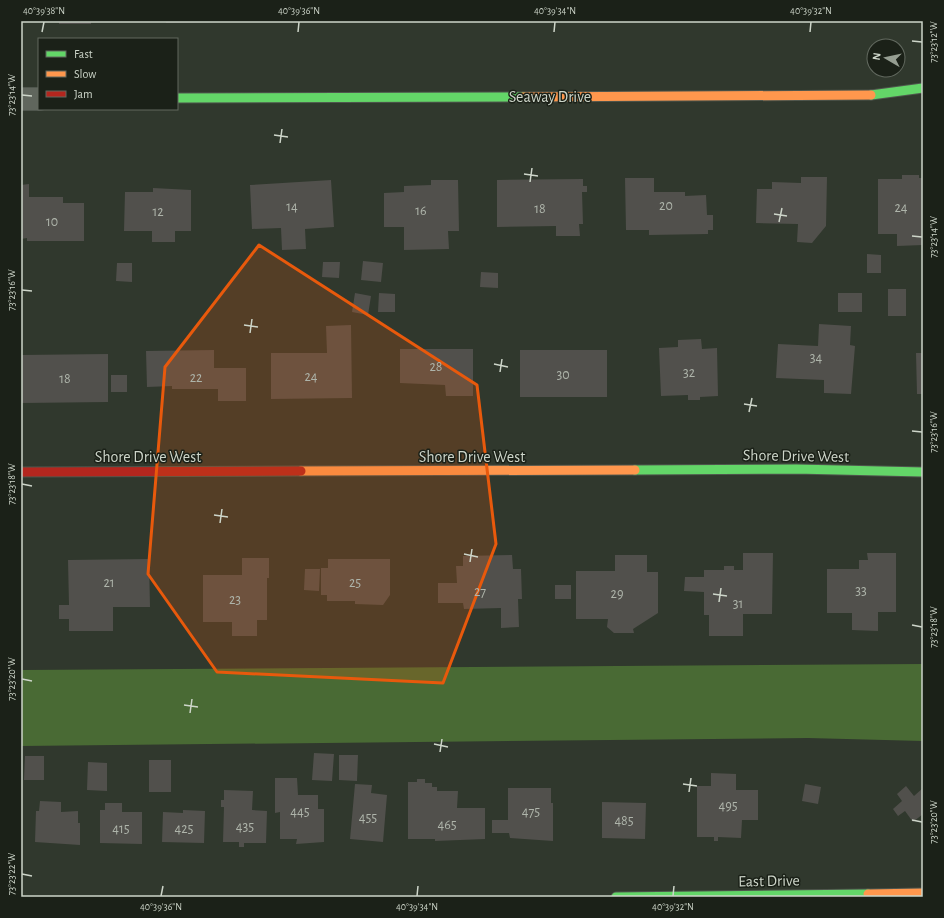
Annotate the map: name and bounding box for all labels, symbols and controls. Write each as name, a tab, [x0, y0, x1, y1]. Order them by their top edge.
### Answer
text: 40°39'38"N	[23, 6, 65, 16]
text: 40°39'36"N	[278, 6, 320, 16]
text: 40°39'34"N	[534, 6, 576, 16]
text: 40°39'32"N	[790, 6, 832, 16]
text: 73°23'12"W	[929, 21, 939, 63]
legend	[38, 38, 178, 110]
north arrow	[866, 38, 906, 78]
text: Fast	[74, 48, 93, 60]
text: N	[871, 52, 883, 61]
text: Slow	[74, 68, 96, 80]
text: 73°23'14"W	[7, 74, 17, 116]
text: Jam	[74, 88, 93, 100]
street label: Seaway Drive	[509, 89, 591, 106]
house number: 20	[659, 199, 673, 213]
house number: 14	[286, 200, 298, 214]
house number: 24	[894, 201, 908, 215]
house number: 18	[534, 202, 546, 216]
house number: 16	[415, 204, 427, 218]
house number: 12	[152, 205, 164, 219]
house number: 10	[46, 215, 58, 229]
text: 73°23'14"W	[929, 216, 939, 258]
text: 73°23'16"W	[7, 269, 17, 311]
house number: 34	[810, 351, 823, 365]
house number: 28	[429, 360, 443, 374]
house number: 32	[683, 366, 695, 380]
house number: 30	[556, 368, 570, 382]
house number: 24	[304, 370, 318, 384]
house number: 22	[190, 371, 202, 385]
house number: 18	[59, 372, 71, 386]
text: 73°23'16"W	[929, 411, 939, 453]
street label: Shore Drive West	[743, 447, 849, 465]
street label: Shore Drive West	[95, 449, 201, 465]
street label: Shore Drive West	[419, 449, 525, 465]
text: 73°23'18"W	[7, 463, 17, 505]
house number: 21	[103, 576, 115, 590]
house number: 25	[349, 576, 361, 590]
house number: 33	[855, 584, 867, 598]
house number: 27	[474, 585, 486, 599]
house number: 29	[611, 587, 623, 601]
house number: 23	[229, 593, 241, 607]
house number: 31	[733, 597, 743, 611]
text: 73°23'18"W	[929, 606, 939, 648]
text: 73°23'20"W	[7, 657, 17, 701]
house number: 495	[718, 799, 738, 813]
text: 73°23'20"W	[929, 800, 939, 844]
house number: 445	[290, 805, 310, 819]
house number: 475	[522, 805, 540, 819]
house number: 455	[359, 811, 377, 825]
house number: 485	[614, 814, 634, 828]
house number: 465	[437, 818, 457, 832]
house number: 435	[236, 820, 254, 834]
house number: 415	[112, 822, 130, 836]
house number: 425	[175, 822, 194, 836]
text: 73°23'22"W	[7, 853, 17, 895]
street label: East Drive	[738, 872, 800, 890]
text: 40°39'36"N	[140, 902, 182, 912]
text: 40°39'34"N	[396, 902, 438, 912]
text: 40°39'32"N	[652, 902, 694, 912]

